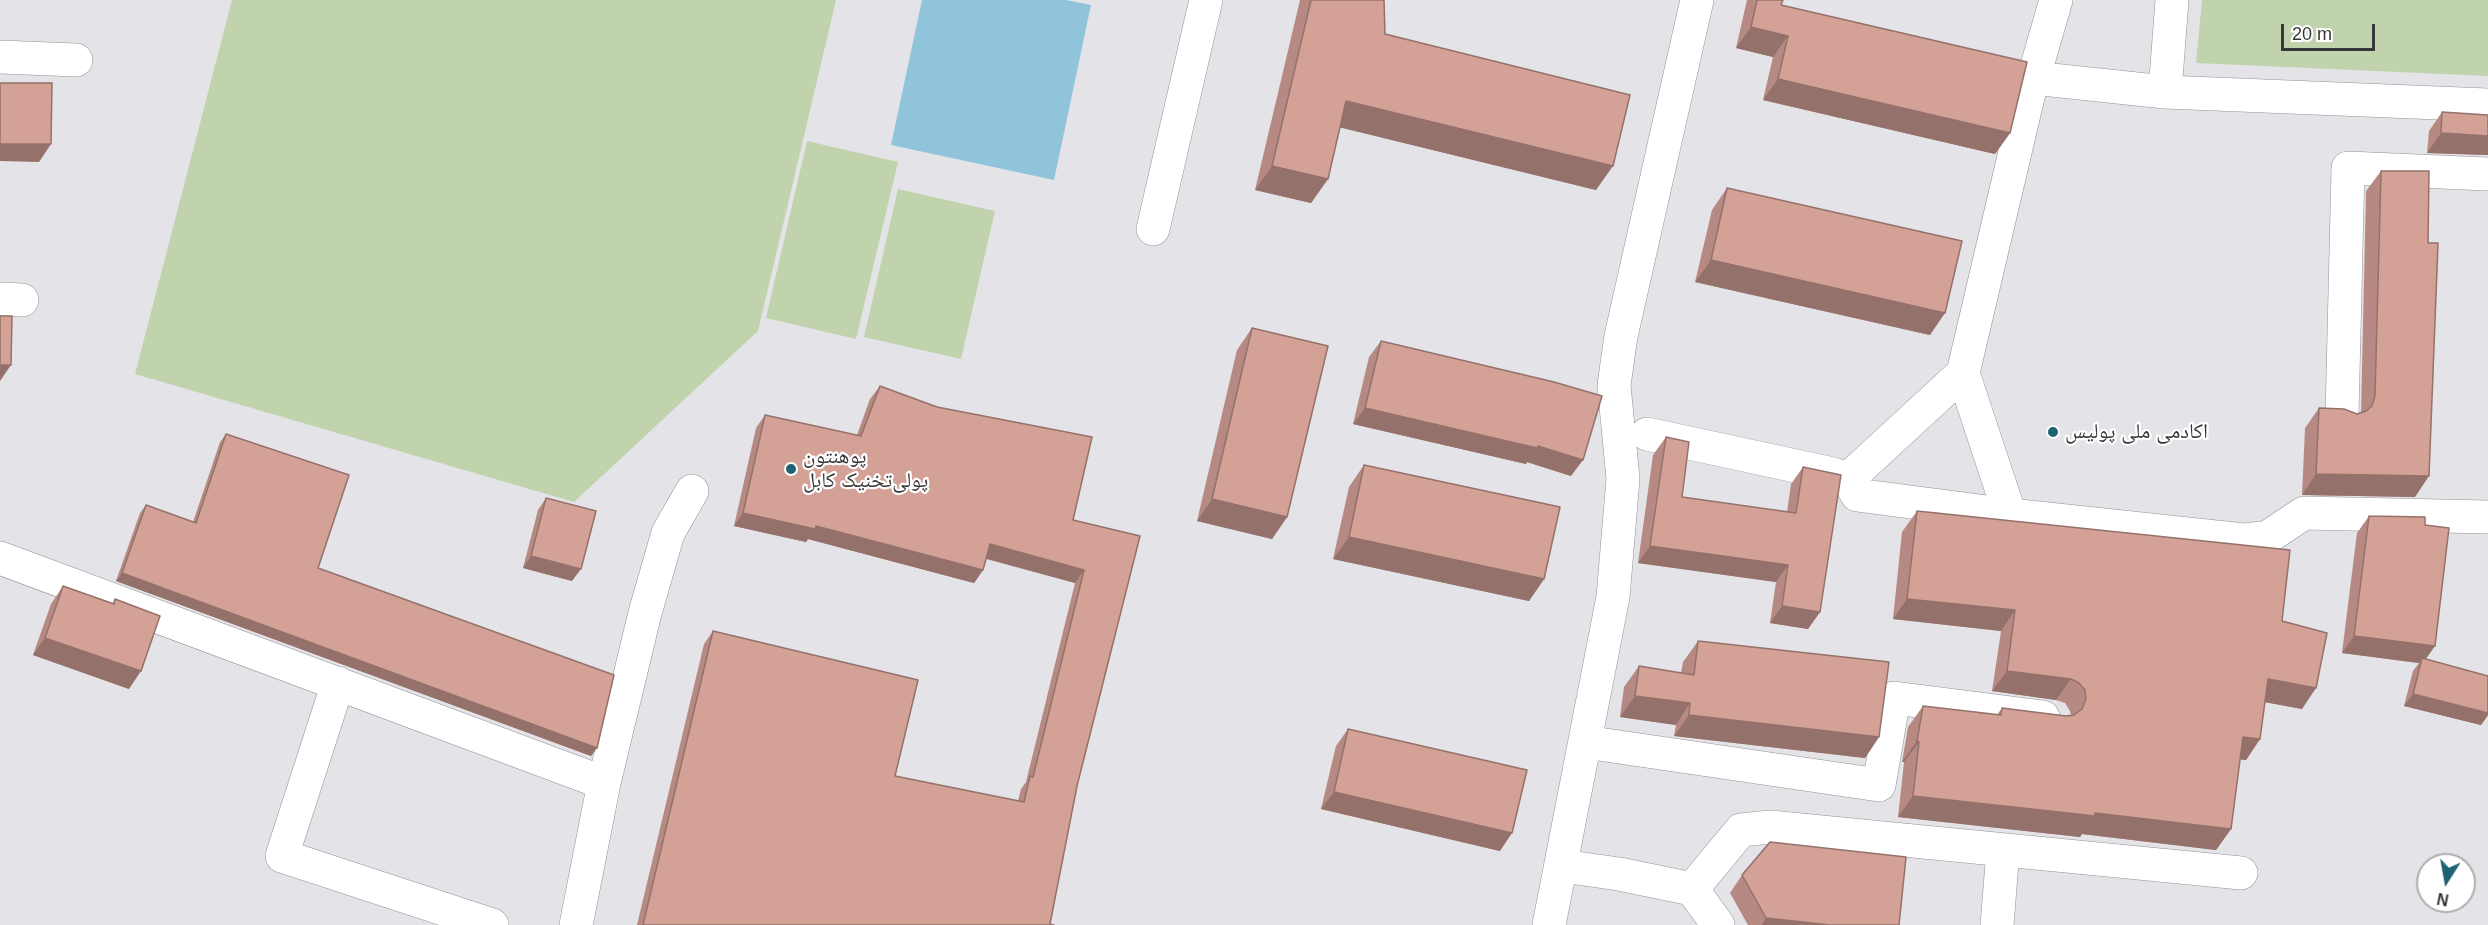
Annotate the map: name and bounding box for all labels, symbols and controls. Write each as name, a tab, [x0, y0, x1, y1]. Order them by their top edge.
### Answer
scale bar	[2284, 12, 2378, 50]
text: 20 m	[2292, 24, 2332, 44]
place label: اکادمی ملی پولیس	[2065, 419, 2208, 445]
marker: اکادمی ملی پولیس	[2046, 425, 2060, 439]
place label: پوهنتون پولی‌تخنیک کابل	[803, 444, 928, 494]
marker: پوهنتون پولی‌تخنیک کابل	[784, 462, 798, 476]
north arrow	[2416, 853, 2476, 913]
text: N	[2436, 890, 2450, 909]

